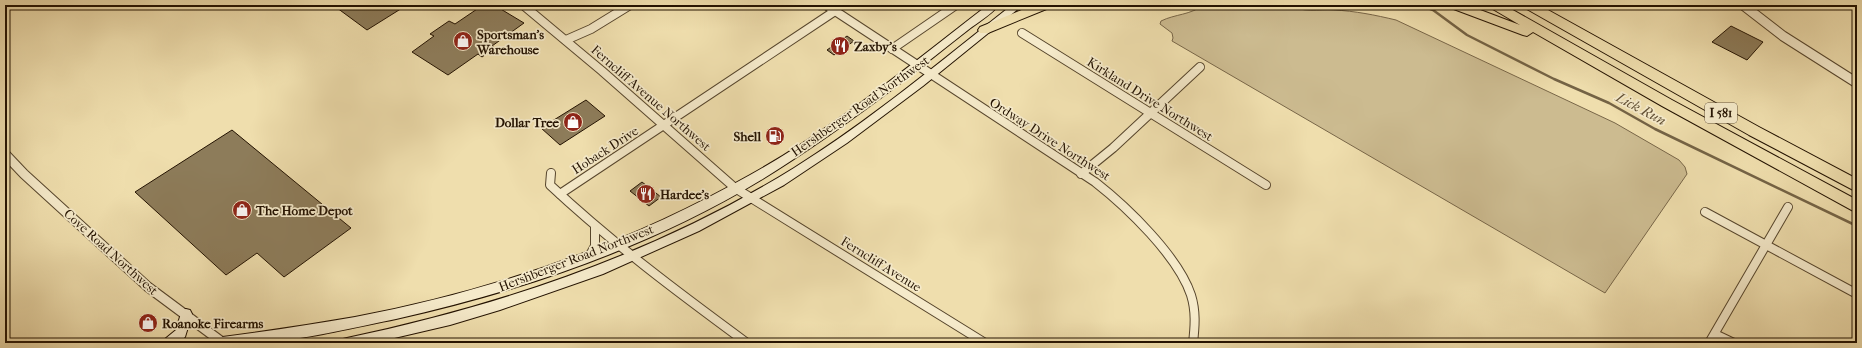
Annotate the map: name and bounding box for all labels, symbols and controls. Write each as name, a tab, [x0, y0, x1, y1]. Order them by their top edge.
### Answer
place label: Sportsman's Warehouse	[476, 27, 544, 57]
shop icon: Sportsman's Warehouse	[452, 30, 474, 52]
restaurant icon: Zaxby's	[829, 35, 851, 57]
place label: Zaxby's	[854, 39, 897, 55]
street label: Ferncliff Avenue Northwest	[588, 42, 714, 154]
street label: Hershberger Road Northwest	[788, 52, 932, 159]
street label: Kirkland Drive Northwest	[1084, 54, 1216, 144]
water label: Lick Run	[1612, 88, 1669, 129]
street label: Ordway Drive Northwest	[987, 94, 1113, 184]
road number: I 581	[1705, 103, 1737, 123]
shop icon: Dollar Tree	[562, 111, 584, 133]
place label: Dollar Tree	[495, 115, 560, 130]
street label: Hoback Drive	[569, 123, 642, 177]
fuel station icon: Shell	[764, 125, 786, 147]
place label: Shell	[733, 129, 761, 144]
restaurant icon: Hardee's	[635, 183, 657, 205]
place label: Hardee's	[660, 187, 709, 202]
shop icon: The Home Depot	[231, 199, 253, 221]
place label: The Home Depot	[255, 203, 353, 219]
street label: Cove Road Northwest	[61, 206, 161, 298]
street label: Hershberger Road Northwest	[496, 221, 656, 295]
street label: Ferncliff Avenue	[838, 233, 924, 295]
shop icon: Roanoke Firearms	[137, 312, 159, 334]
place label: Roanoke Firearms	[162, 316, 264, 331]

